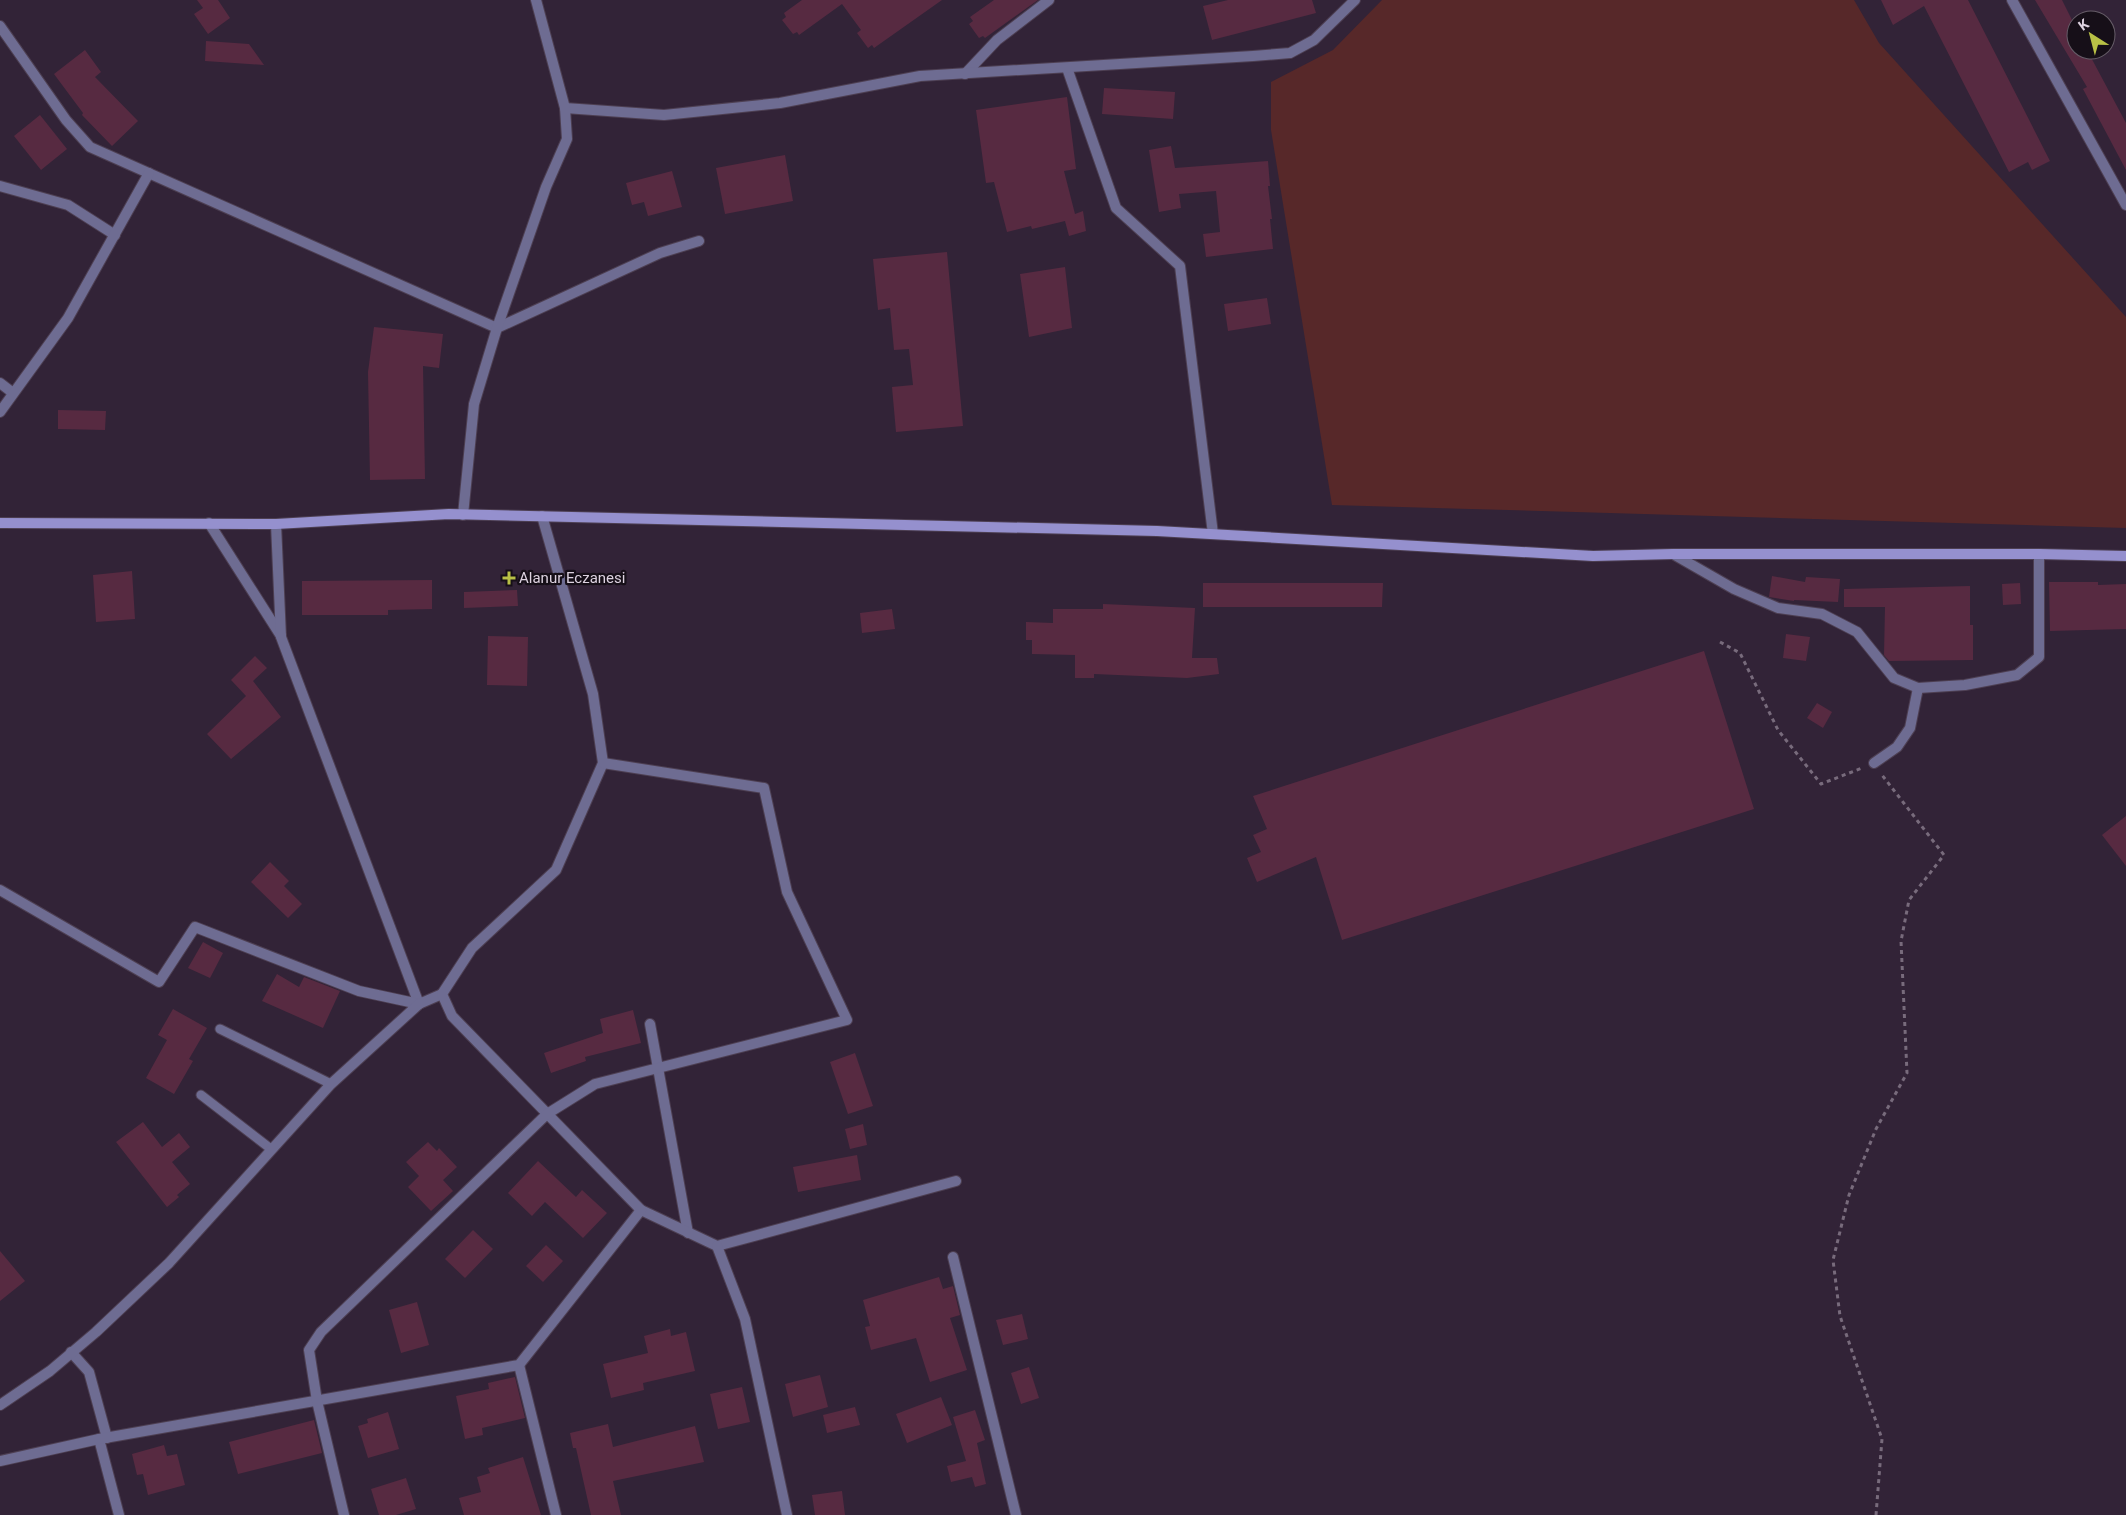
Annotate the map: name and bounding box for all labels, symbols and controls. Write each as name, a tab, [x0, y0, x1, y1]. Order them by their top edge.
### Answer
north arrow	[2066, 10, 2116, 60]
text: K	[2075, 15, 2092, 34]
place label: Alanur Eczanesi	[519, 569, 625, 587]
marker: Alanur Eczanesi	[503, 572, 515, 584]

